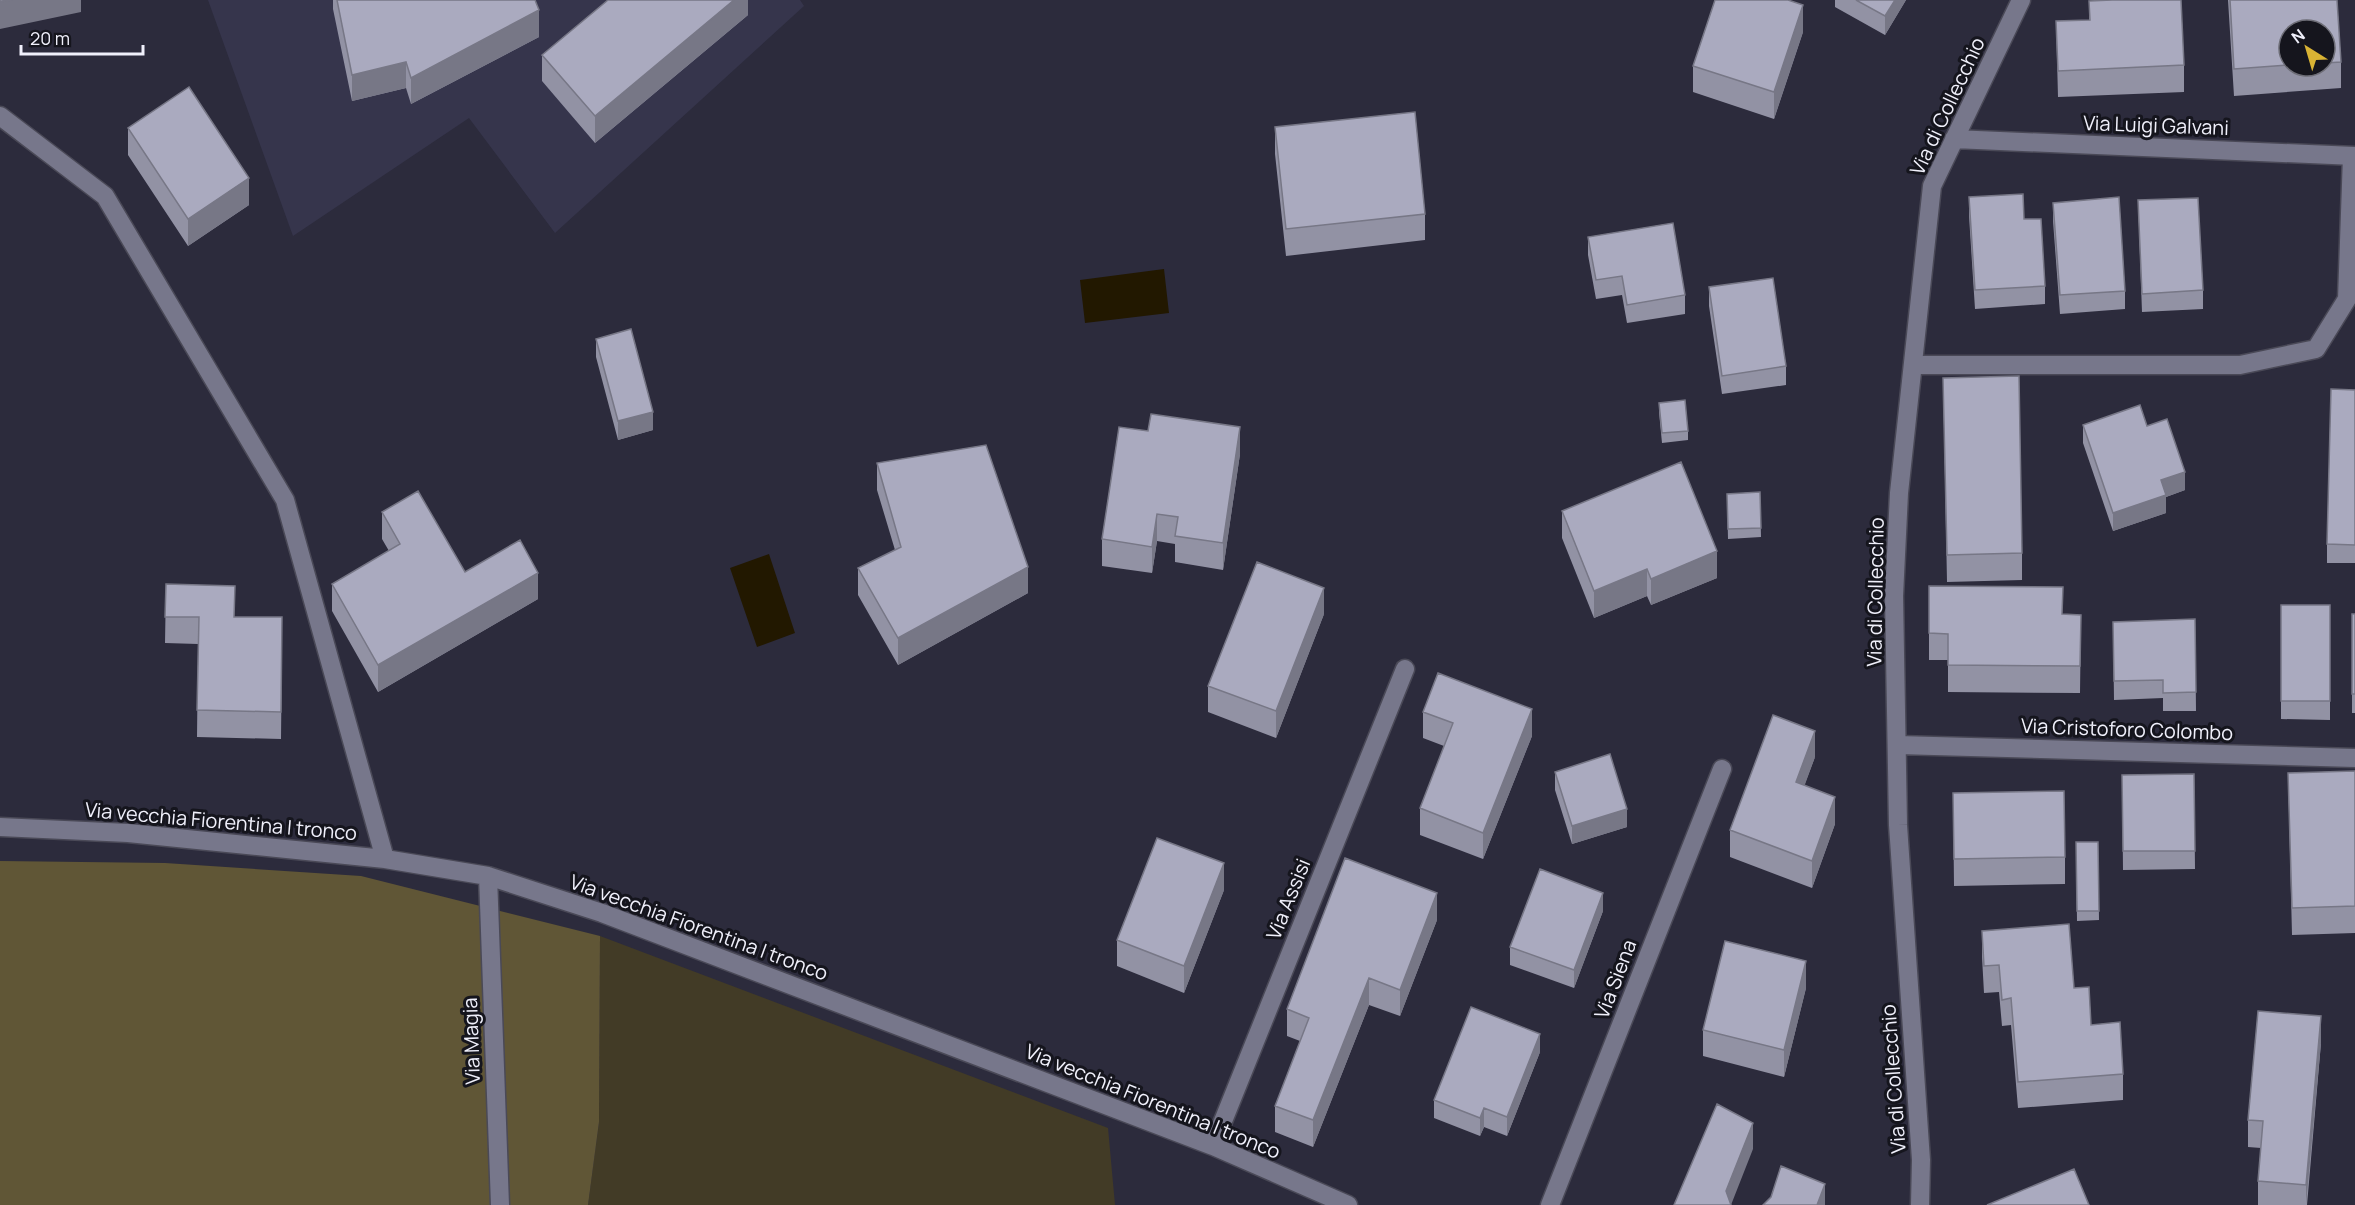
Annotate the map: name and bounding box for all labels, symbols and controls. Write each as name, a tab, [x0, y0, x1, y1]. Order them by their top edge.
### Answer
scale bar	[21, 18, 142, 56]
north arrow	[2277, 18, 2337, 78]
text: N	[2287, 24, 2309, 48]
text: 20 m	[30, 26, 70, 50]
street label: Via di Collecchio	[1903, 32, 1991, 179]
street label: Via Luigi Galvani	[2083, 109, 2229, 141]
street label: Via di Collecchio	[1860, 517, 1890, 667]
street label: Via Cristoforo Colombo	[2020, 712, 2234, 746]
street label: Via vecchia Fiorentina I tronco	[84, 796, 358, 846]
street label: Via Assisi	[1260, 855, 1316, 943]
street label: Via vecchia Fiorentina I tronco	[566, 868, 832, 986]
street label: Via Siena	[1588, 935, 1642, 1023]
street label: Via Magia	[456, 997, 486, 1085]
street label: Via di Collecchio	[1874, 1003, 1912, 1154]
street label: Via vecchia Fiorentina I tronco	[1021, 1037, 1285, 1165]

